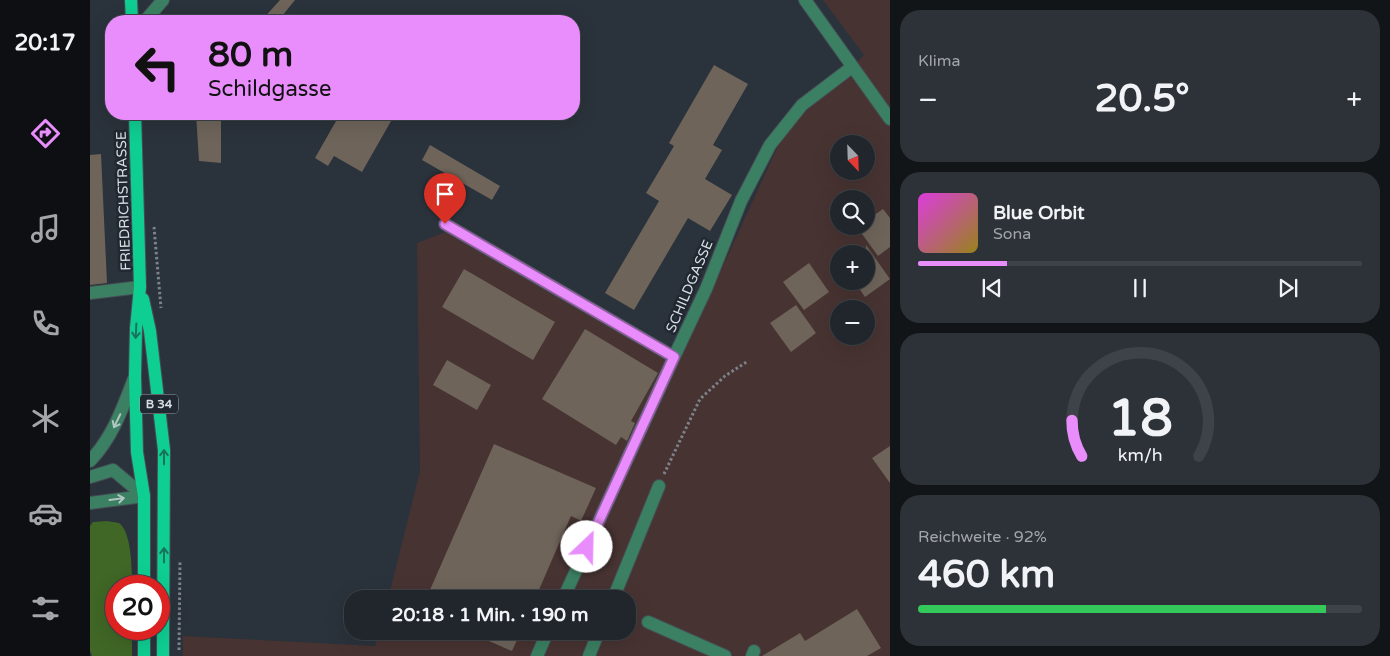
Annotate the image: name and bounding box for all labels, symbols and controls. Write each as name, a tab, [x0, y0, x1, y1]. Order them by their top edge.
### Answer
text: 20:17	[15, 30, 75, 56]
text: 80 m	[208, 34, 293, 76]
icon: left	[125, 35, 190, 100]
text: Klima	[918, 51, 960, 71]
text: Schildgasse	[208, 76, 331, 102]
text: 20.5°	[1095, 76, 1190, 122]
text: −	[918, 83, 938, 117]
text: +	[1346, 83, 1362, 117]
icon: directions	[28, 116, 63, 151]
street label: FRIEDRICHSTRASSE	[113, 131, 134, 271]
north arrow	[830, 135, 875, 180]
map controls	[830, 135, 875, 345]
pin	[424, 173, 466, 224]
icon: arrive	[431, 180, 459, 208]
button: search	[830, 190, 875, 235]
text: Blue Orbit	[993, 202, 1085, 224]
icon: music	[28, 211, 63, 246]
text: Sona	[993, 224, 1031, 244]
street label: SCHILDGASSE	[662, 237, 717, 335]
button: +	[830, 245, 875, 290]
icon: previous	[978, 274, 1006, 302]
icon: pause	[1126, 274, 1154, 302]
icon: next	[1274, 274, 1302, 302]
button: −	[830, 300, 875, 345]
icon: phone	[28, 306, 63, 341]
one-way arrow	[131, 323, 141, 339]
text: 18	[1107, 387, 1173, 450]
road number: B 34	[140, 394, 178, 414]
icon: climate	[28, 401, 63, 436]
one-way arrow	[112, 414, 122, 429]
text: km/h	[1118, 445, 1162, 466]
one-way arrow	[159, 449, 169, 465]
one-way arrow	[109, 494, 125, 504]
icon: car	[28, 496, 63, 531]
position arrow	[560, 520, 612, 572]
text: Reichweite · 92%	[918, 527, 1047, 547]
one-way arrow	[159, 547, 169, 564]
text: 460 km	[918, 552, 1055, 598]
speed limit sign: 20	[105, 575, 170, 640]
icon: filters	[28, 591, 63, 626]
text: 20:18 · 1 Min. · 190 m	[392, 604, 588, 626]

